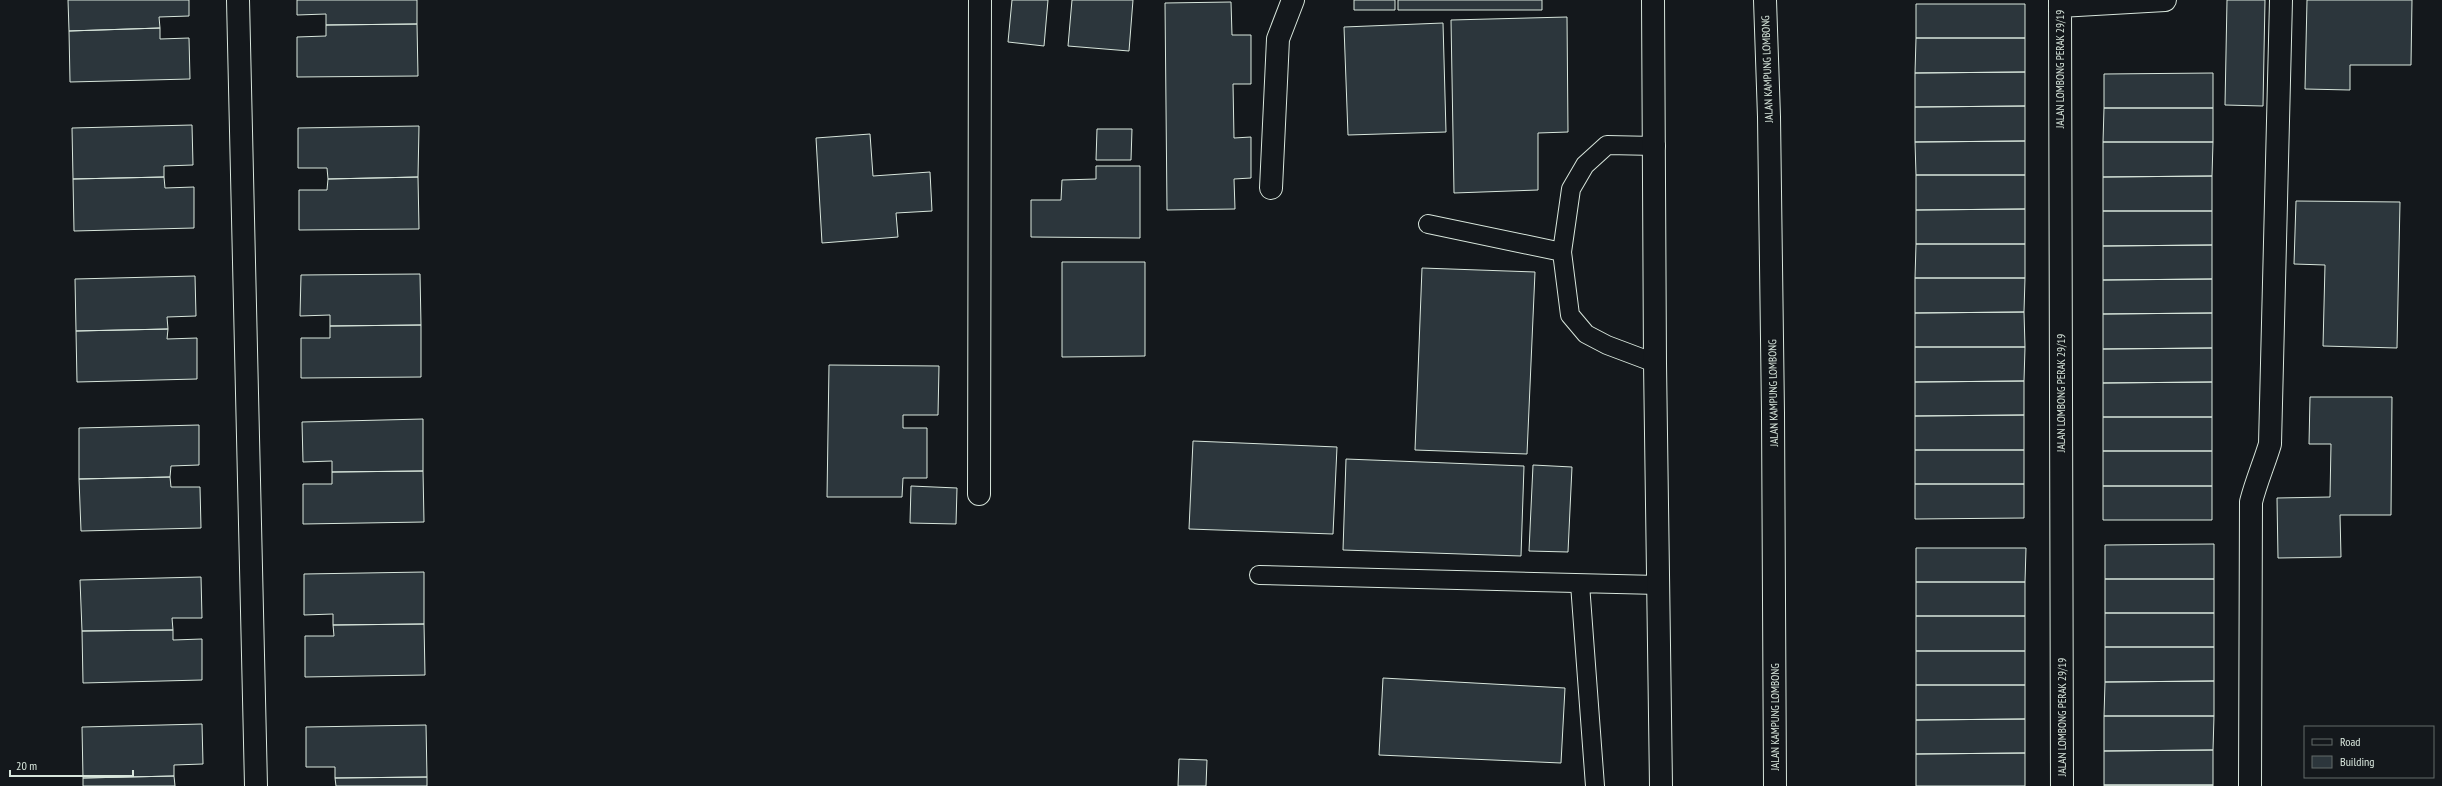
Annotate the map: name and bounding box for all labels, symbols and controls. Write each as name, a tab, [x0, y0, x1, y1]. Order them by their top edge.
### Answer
street label: JALAN LOMBONG PERAK 29/19	[2053, 10, 2067, 129]
street label: JALAN KAMPUNG LOMBONG	[1758, 15, 1776, 124]
street label: JALAN LOMBONG PERAK 29/19	[2054, 334, 2068, 453]
street label: JALAN KAMPUNG LOMBONG	[1765, 339, 1781, 448]
street label: JALAN LOMBONG PERAK 29/19	[2055, 658, 2069, 777]
street label: JALAN KAMPUNG LOMBONG	[1768, 663, 1782, 772]
legend	[2304, 726, 2434, 778]
text: Road	[2340, 734, 2360, 749]
scale bar	[10, 752, 133, 778]
text: Building	[2340, 754, 2375, 769]
text: 20 m	[16, 758, 37, 773]

